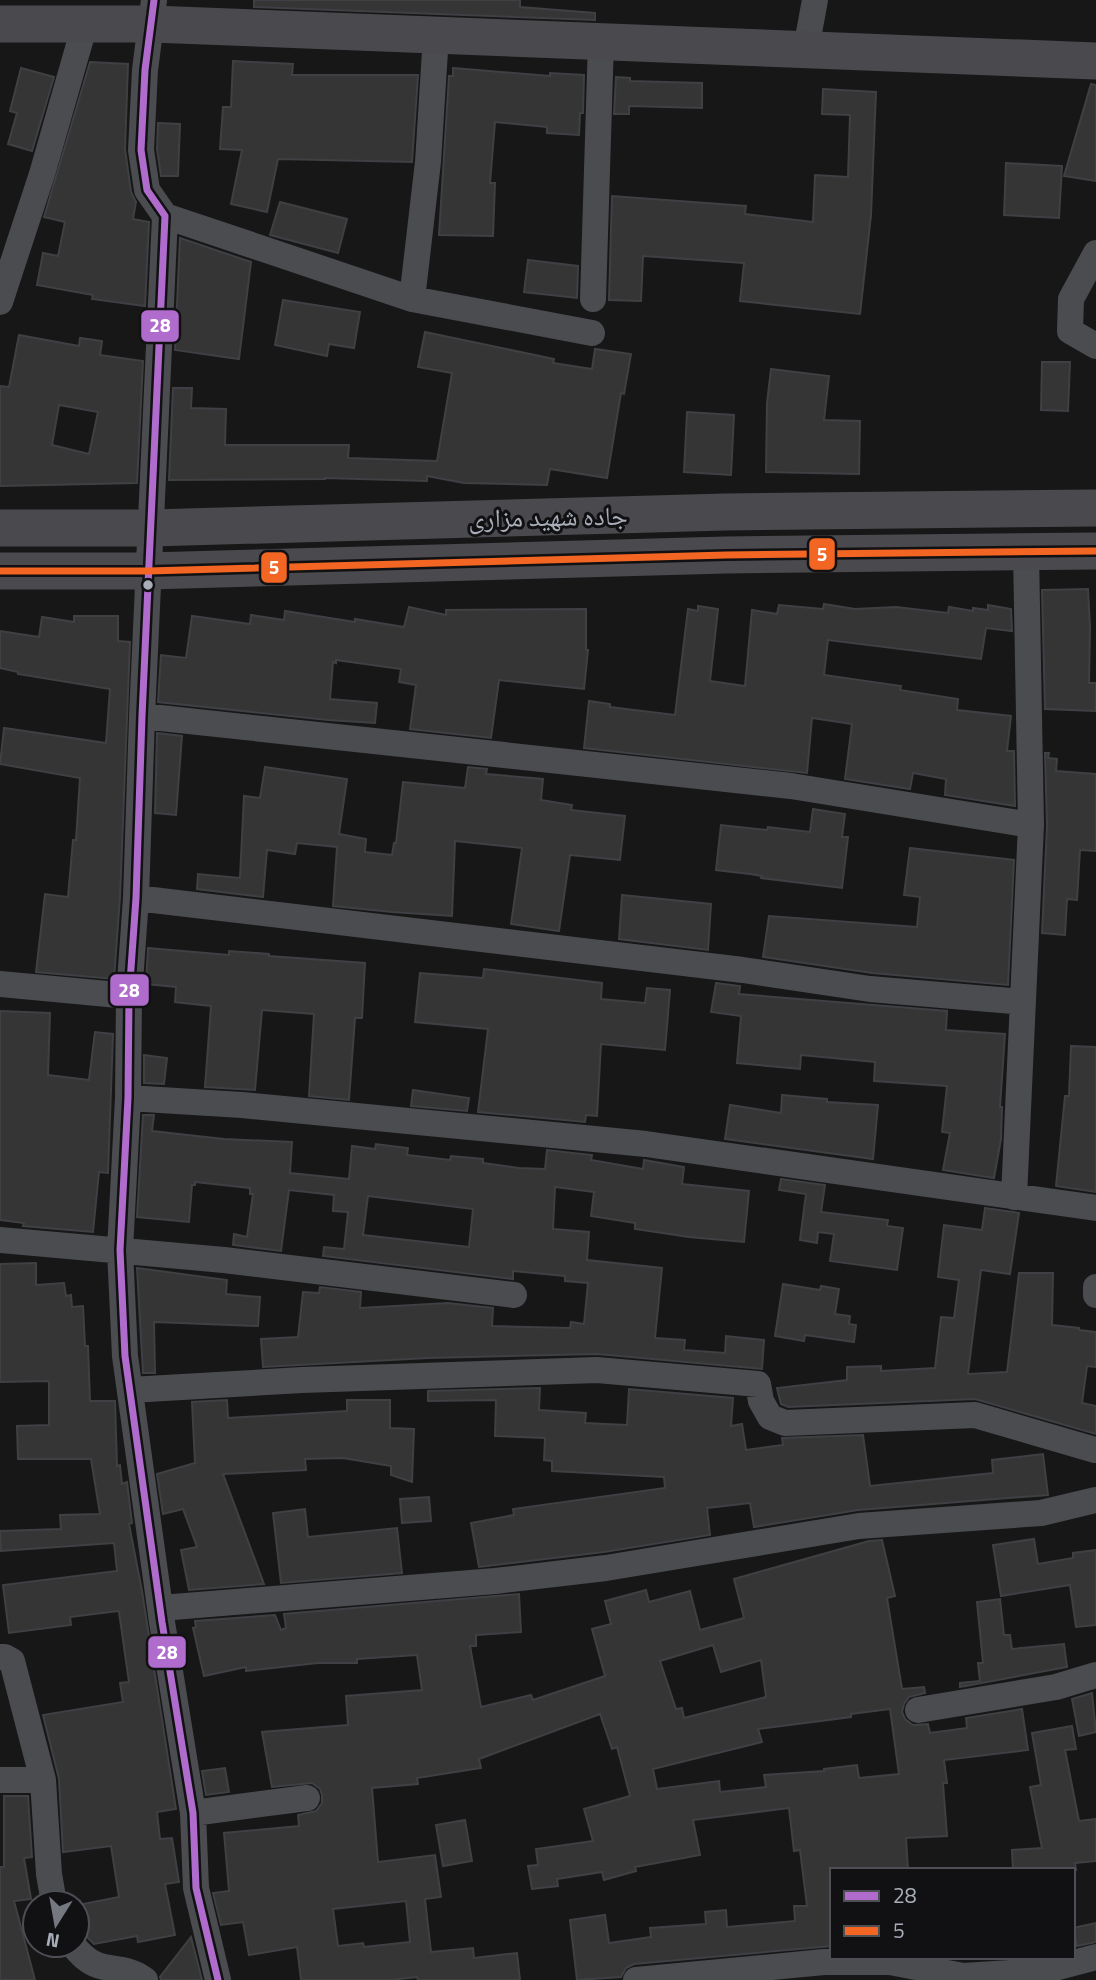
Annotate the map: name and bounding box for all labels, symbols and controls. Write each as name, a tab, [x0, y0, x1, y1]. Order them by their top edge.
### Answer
line badge: 28	[140, 309, 180, 343]
text: 28	[149, 310, 171, 339]
street label: جاده شهید مزاری	[468, 496, 628, 537]
line badge: 5	[808, 537, 836, 571]
text: 5	[817, 539, 827, 568]
line badge: 5	[260, 551, 288, 584]
text: 5	[269, 552, 279, 581]
unlabelled marker	[141, 578, 155, 592]
line badge: 28	[109, 973, 150, 1007]
text: 28	[118, 975, 140, 1004]
line badge: 28	[147, 1635, 187, 1669]
text: 28	[156, 1637, 178, 1666]
legend	[830, 1868, 1075, 1959]
text: 28	[893, 1879, 917, 1911]
north arrow	[21, 1889, 91, 1959]
text: 5	[893, 1914, 905, 1946]
text: N	[43, 1926, 62, 1957]

